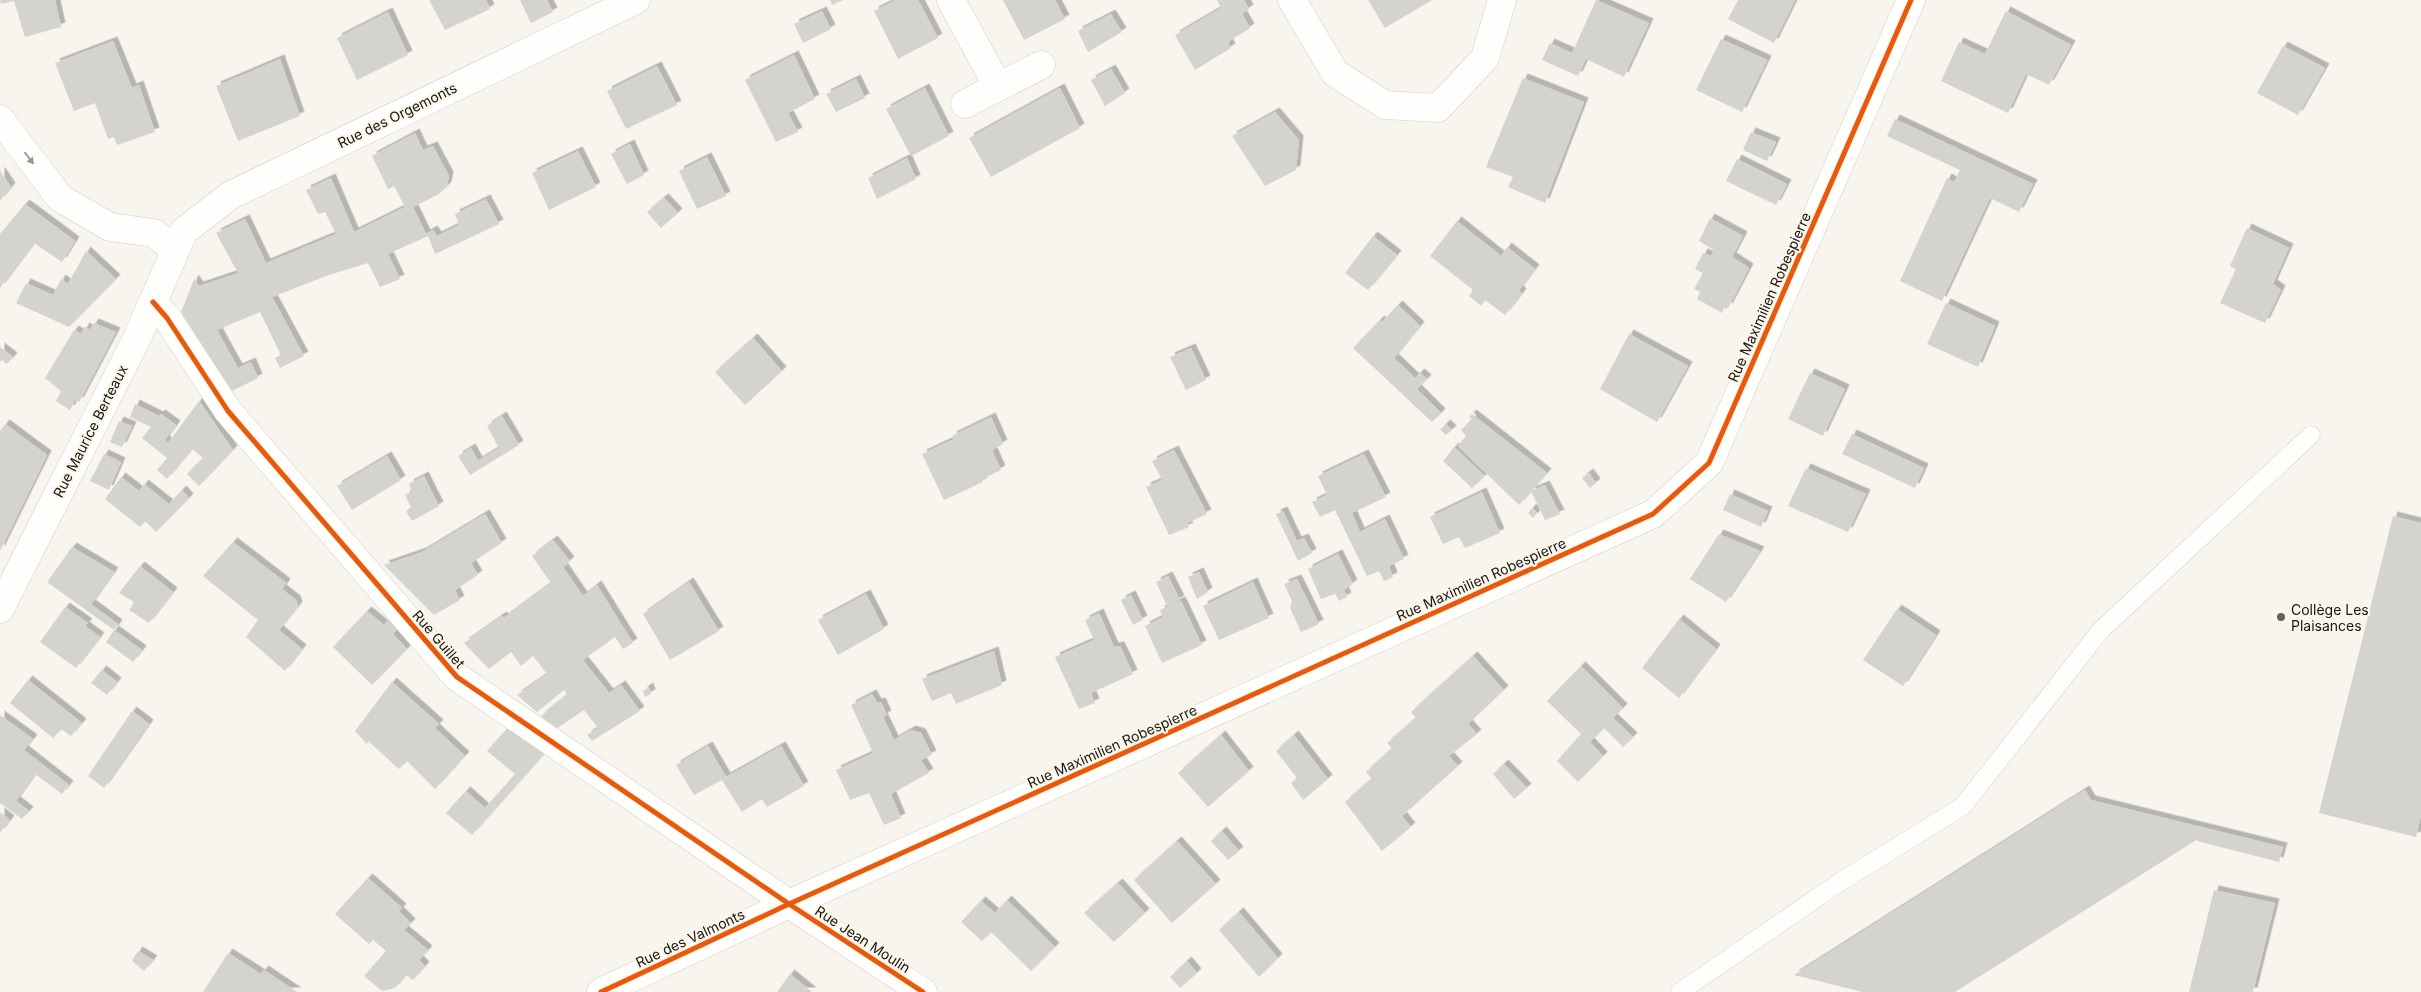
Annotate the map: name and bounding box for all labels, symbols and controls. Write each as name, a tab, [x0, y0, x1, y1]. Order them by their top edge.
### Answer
street label: Rue des Orgemonts	[335, 79, 459, 151]
one-way arrow	[24, 151, 35, 164]
street label: Rue Maximilien Robespierre	[1724, 210, 1814, 384]
street label: Rue Maurice Berteaux	[49, 362, 131, 500]
street label: Rue Maximilien Robespierre	[1394, 534, 1568, 624]
place label: Collège Les Plaisances	[2291, 601, 2369, 634]
street label: Rue Guillet	[409, 607, 469, 672]
marker: Collège Les Plaisances	[2275, 611, 2287, 623]
street label: Rue Maximilien Robespierre	[1025, 701, 1199, 791]
street label: Rue Jean Moulin	[812, 902, 914, 976]
street label: Rue des Valmonts	[633, 905, 747, 971]

